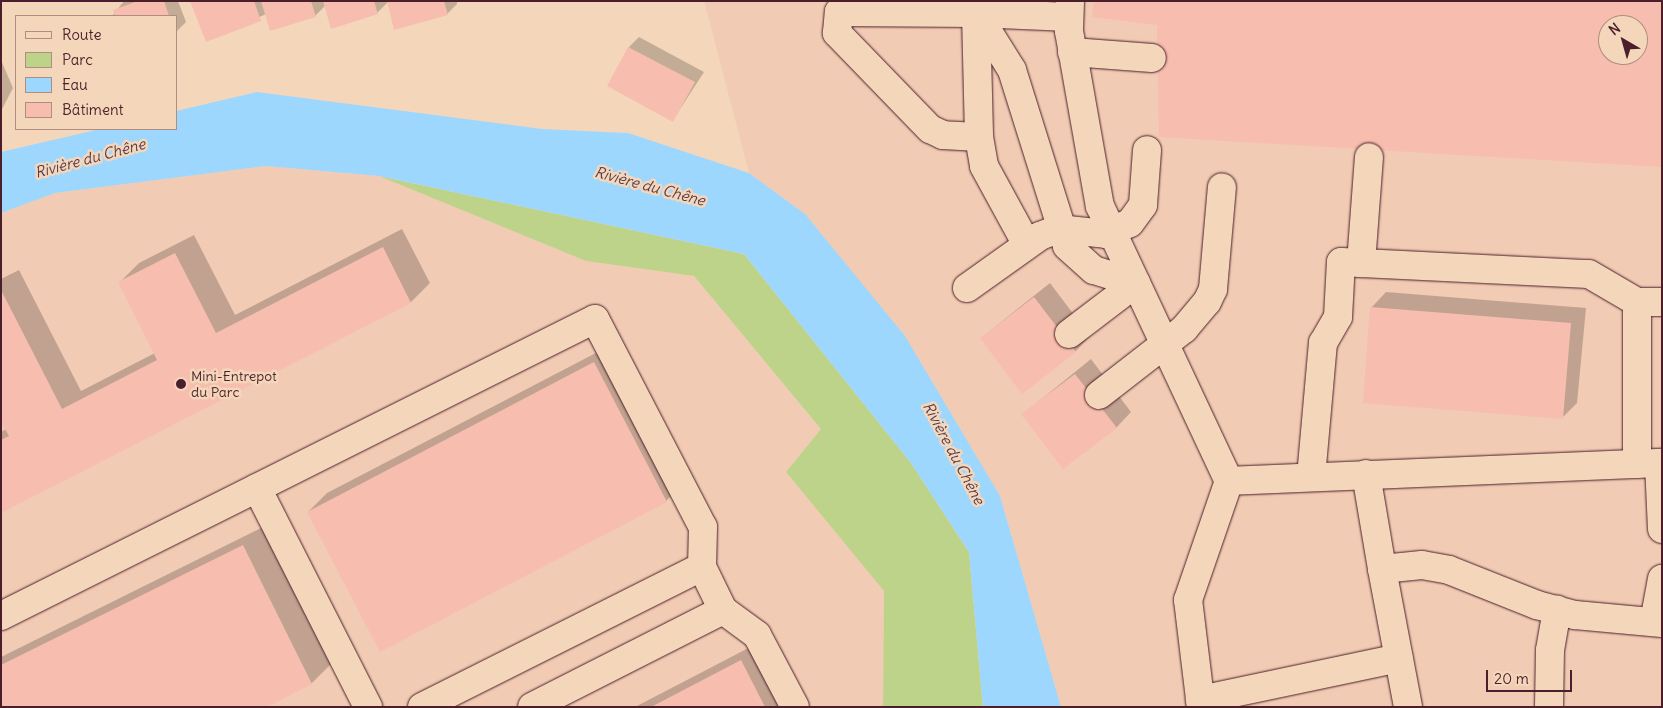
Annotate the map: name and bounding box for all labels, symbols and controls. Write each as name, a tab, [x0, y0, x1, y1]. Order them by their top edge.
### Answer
legend	[15, 15, 178, 130]
north arrow	[1598, 15, 1648, 65]
text: N	[1605, 19, 1624, 39]
text: Route	[62, 25, 102, 44]
text: Parc	[62, 50, 93, 69]
text: Eau	[62, 75, 88, 94]
text: Bâtiment	[62, 100, 124, 119]
water label: Rivière du Chêne	[33, 135, 147, 181]
water label: Rivière du Chêne	[593, 163, 707, 209]
place label: Mini-Entrepot du Parc	[191, 368, 277, 401]
marker: Mini-Entrepot du Parc	[175, 378, 187, 390]
water label: Rivière du Chêne	[919, 399, 989, 507]
scale bar	[1488, 660, 1574, 692]
text: 20 m	[1494, 669, 1529, 688]

